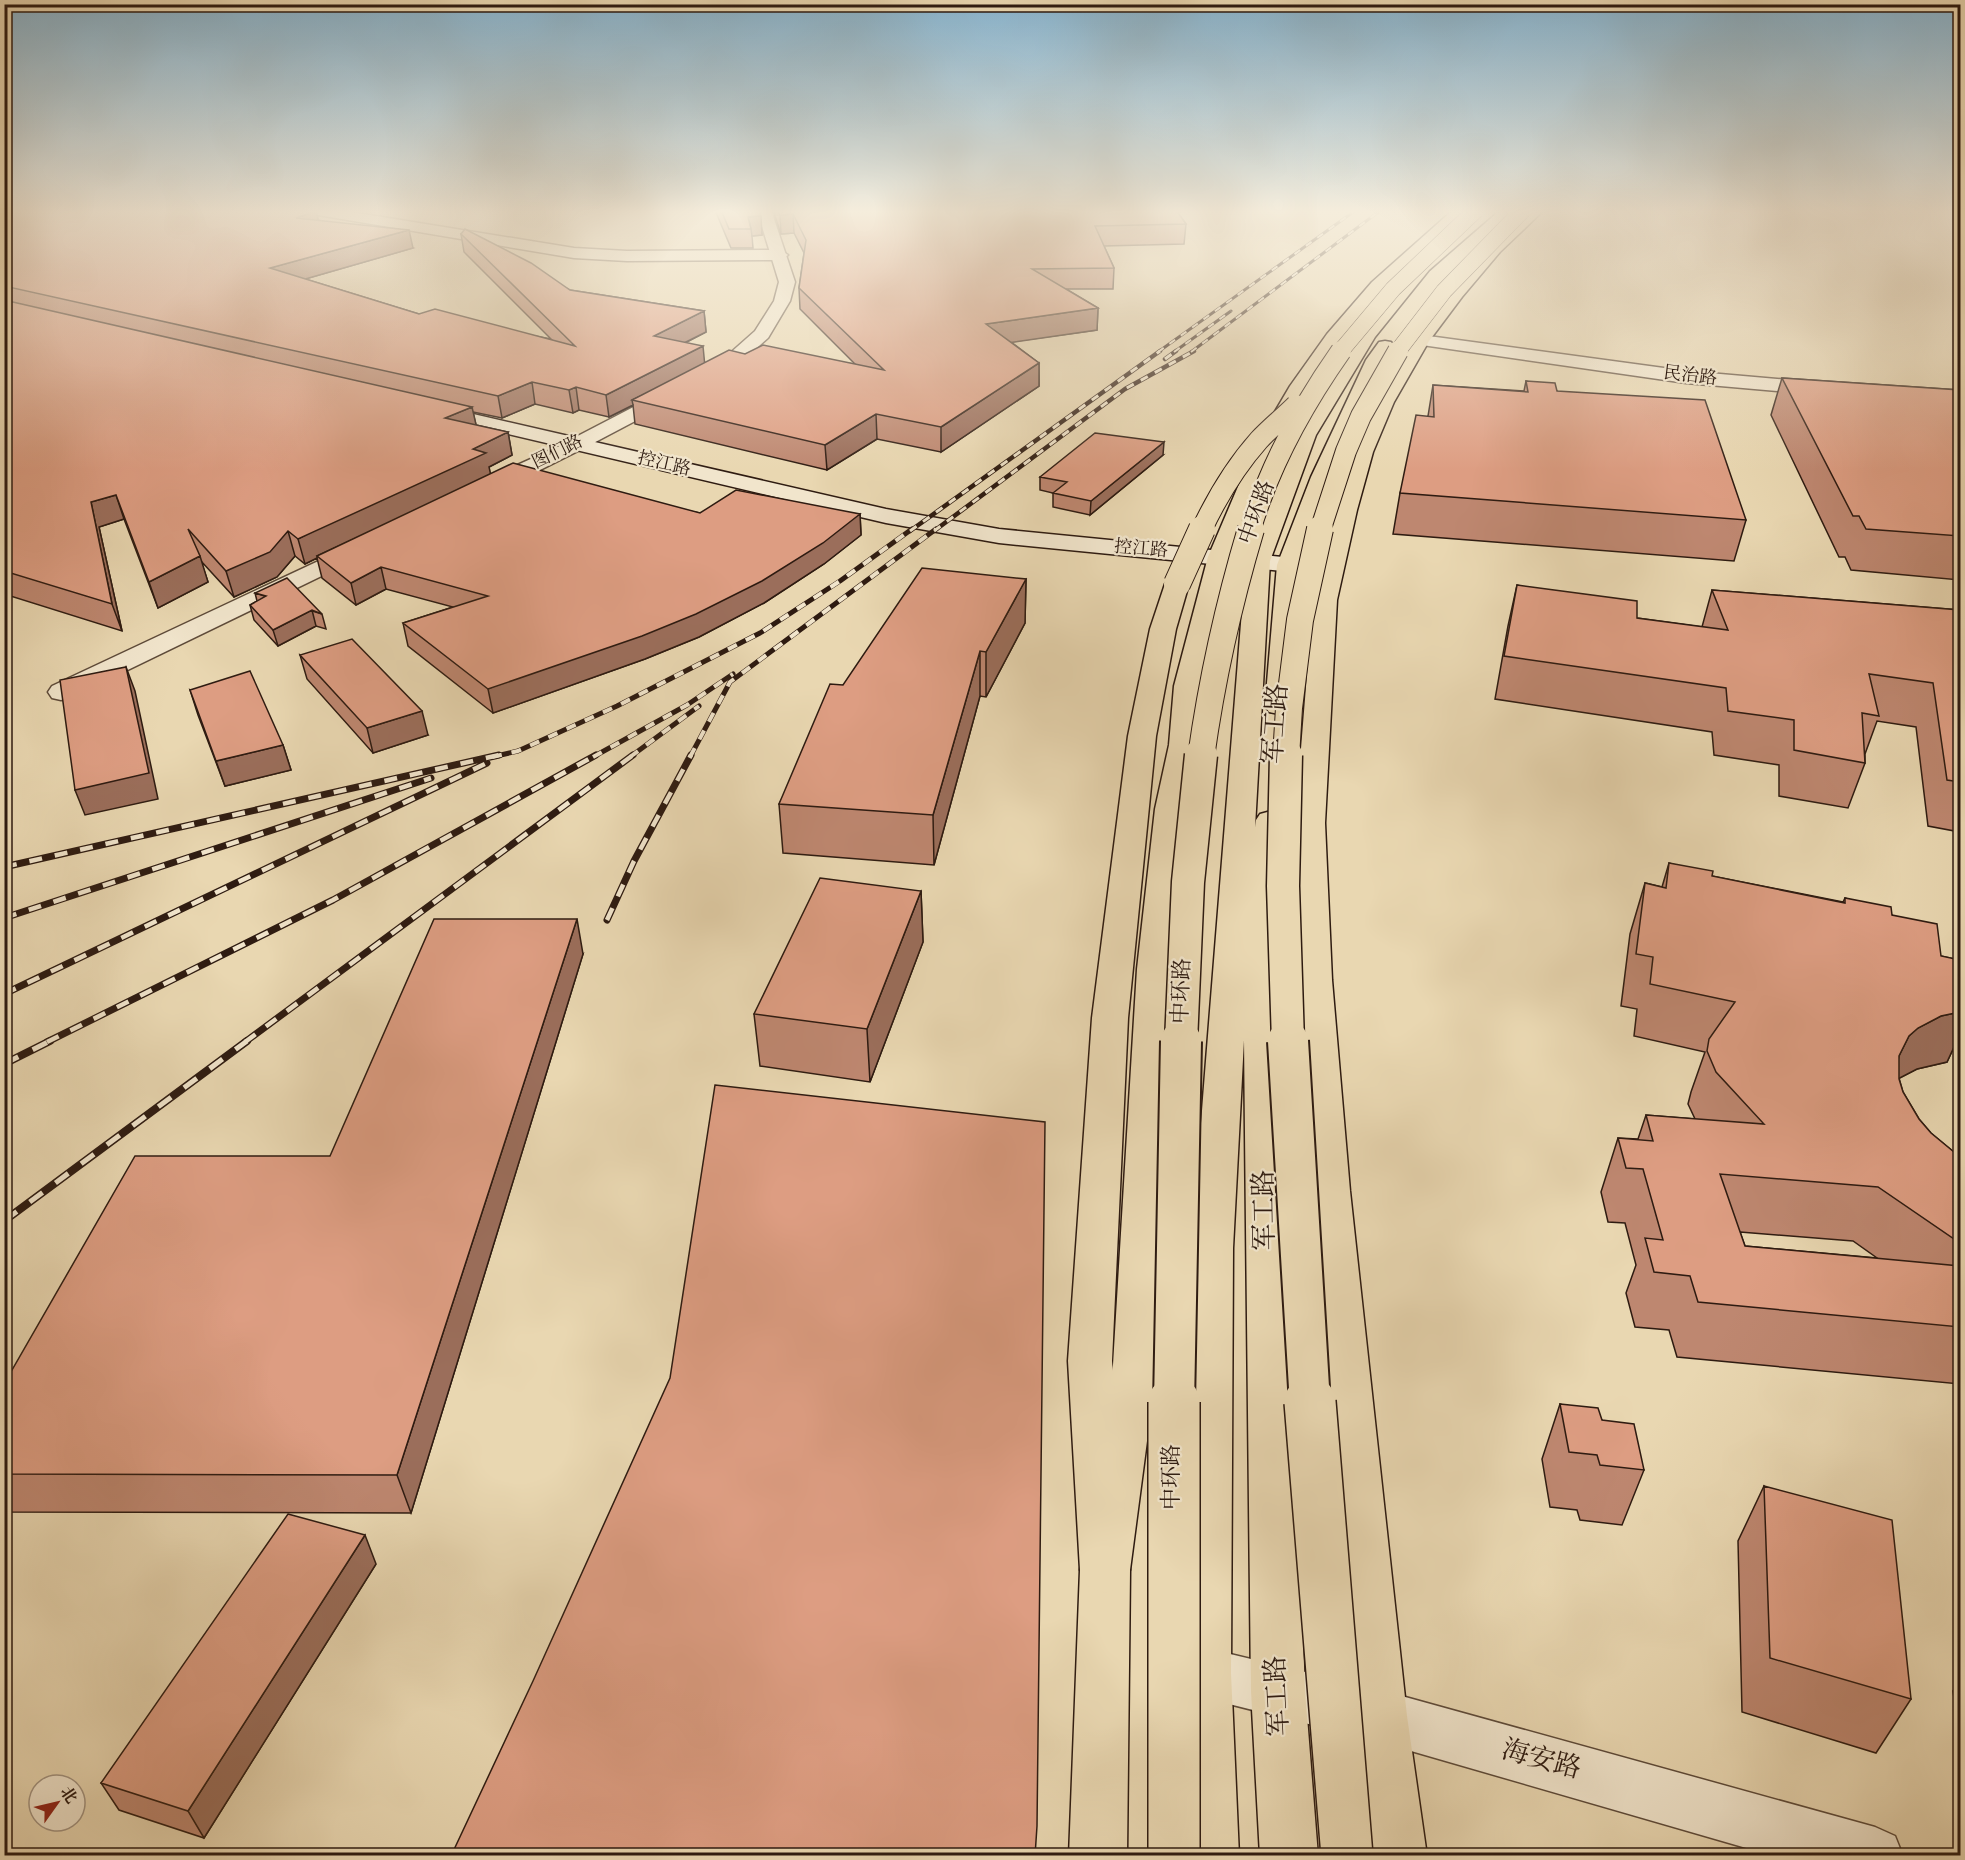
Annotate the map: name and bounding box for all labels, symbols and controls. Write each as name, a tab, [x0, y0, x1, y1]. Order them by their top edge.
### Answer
street label: 民治路	[1662, 361, 1718, 393]
street label: 图们路	[528, 429, 588, 477]
street label: 控江路	[635, 446, 693, 484]
street label: 中环路	[1232, 477, 1284, 549]
street label: 控江路	[1113, 535, 1169, 565]
street label: 军工路	[1255, 682, 1299, 766]
street label: 中环路	[1166, 957, 1200, 1025]
street label: 军工路	[1246, 1169, 1286, 1251]
street label: 中环路	[1157, 1444, 1189, 1510]
street label: 军工路	[1257, 1655, 1301, 1737]
street label: 海安路	[1497, 1732, 1585, 1790]
north arrow	[27, 1773, 87, 1833]
text: 北	[53, 1783, 81, 1809]

